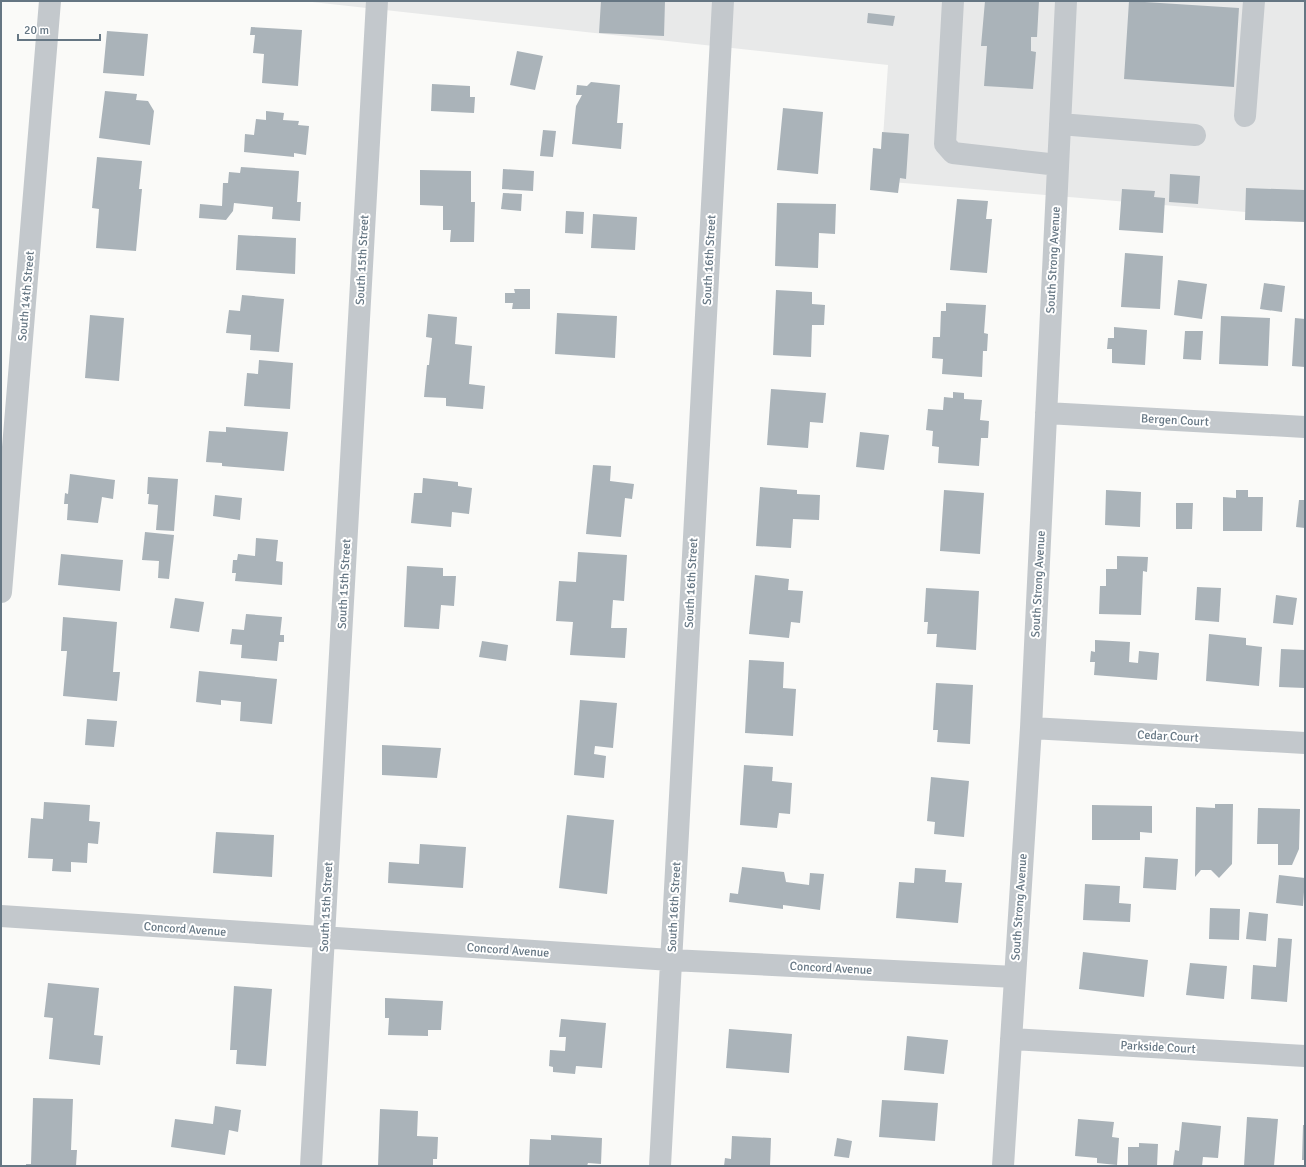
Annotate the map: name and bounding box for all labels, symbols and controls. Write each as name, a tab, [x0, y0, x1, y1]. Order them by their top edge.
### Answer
scale bar	[18, 16, 100, 42]
text: 20 m	[24, 23, 49, 38]
street label: South Strong Avenue	[1043, 206, 1064, 314]
street label: South 15th Street	[353, 214, 372, 306]
street label: South 16th Street	[700, 214, 719, 306]
street label: South 14th Street	[15, 250, 38, 342]
street label: Bergen Court	[1141, 411, 1209, 430]
street label: South Strong Avenue	[1028, 530, 1049, 638]
street label: South 16th Street	[682, 537, 701, 629]
street label: South 15th Street	[335, 538, 354, 630]
street label: Cedar Court	[1137, 727, 1199, 746]
street label: South Strong Avenue	[1008, 853, 1031, 961]
street label: South 15th Street	[317, 861, 336, 953]
street label: South 16th Street	[665, 861, 684, 953]
street label: Concord Avenue	[143, 919, 227, 940]
street label: Concord Avenue	[466, 940, 550, 961]
street label: Concord Avenue	[789, 959, 873, 978]
street label: Parkside Court	[1120, 1038, 1196, 1057]

